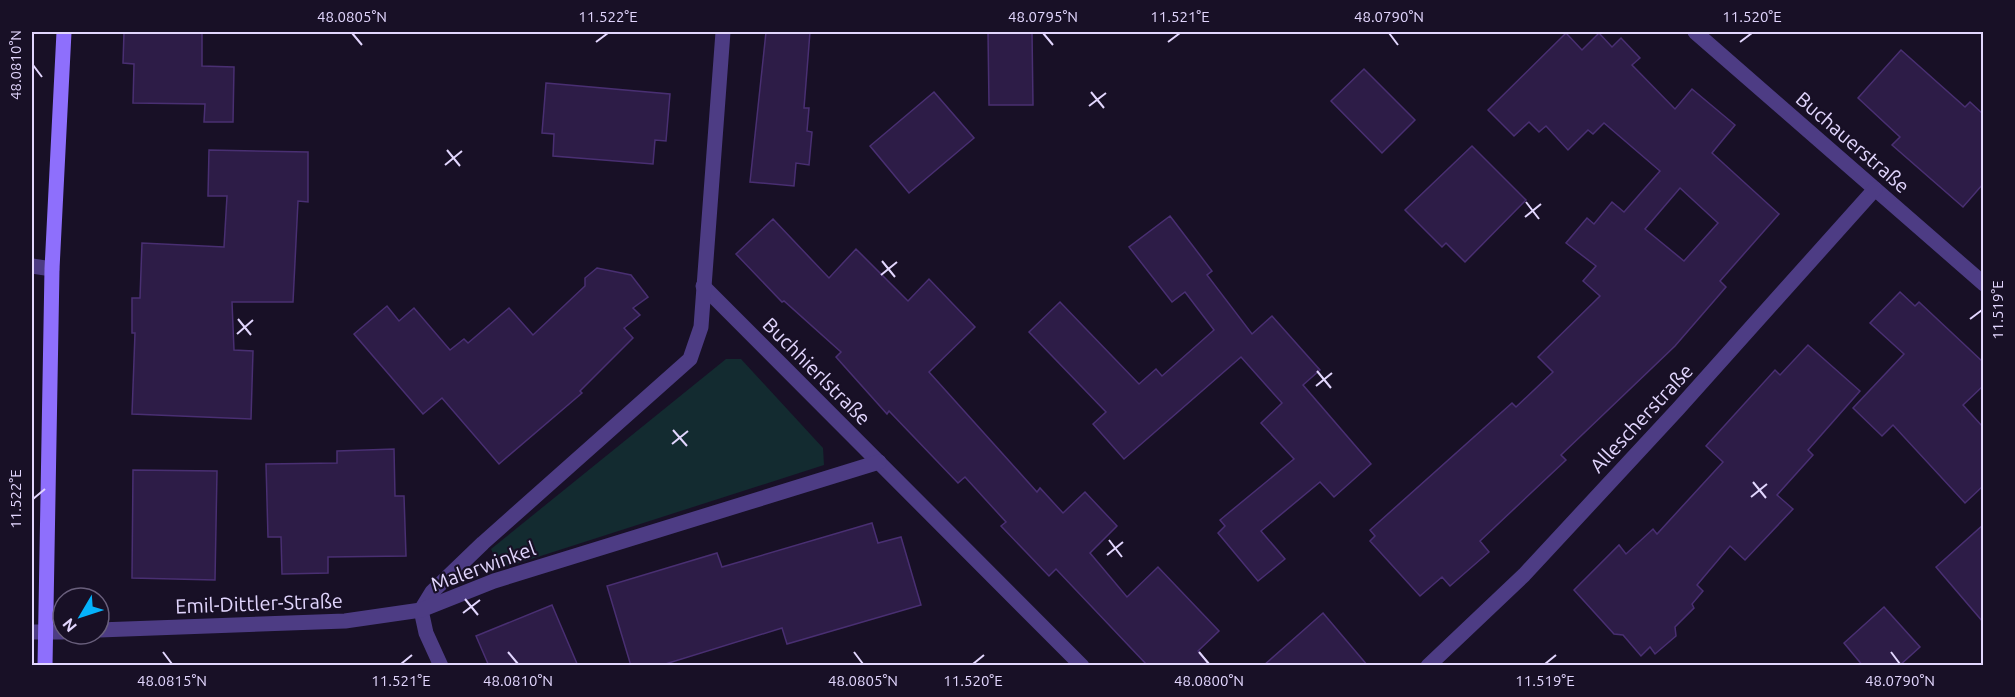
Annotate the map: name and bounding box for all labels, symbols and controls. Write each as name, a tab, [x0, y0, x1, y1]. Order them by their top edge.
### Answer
text: 48.0805°N	[317, 8, 387, 25]
text: 11.522°E	[578, 8, 638, 25]
text: 48.0795°N	[1008, 8, 1078, 25]
text: 11.521°E	[1150, 8, 1210, 25]
text: 48.0790°N	[1354, 8, 1424, 25]
text: 11.520°E	[1722, 8, 1782, 25]
text: 48.0810°N	[7, 30, 24, 100]
street label: Buchauerstraße	[1792, 87, 1914, 197]
text: 11.519°E	[1989, 280, 2006, 340]
street label: Buchhierlstraße	[758, 312, 876, 430]
street label: Allescherstraße	[1585, 359, 1697, 477]
text: 11.522°E	[7, 469, 24, 529]
street label: Malerwinkel	[427, 536, 539, 596]
north arrow	[51, 586, 111, 646]
street label: Emil-Dittler-Straße	[175, 589, 343, 617]
text: N	[59, 615, 80, 636]
text: 48.0815°N	[137, 672, 207, 689]
text: 11.521°E	[371, 672, 431, 689]
text: 48.0810°N	[483, 672, 553, 689]
text: 48.0805°N	[828, 672, 898, 689]
text: 11.520°E	[943, 672, 1003, 689]
text: 48.0800°N	[1174, 672, 1244, 689]
text: 11.519°E	[1515, 672, 1575, 689]
text: 48.0790°N	[1865, 672, 1935, 689]

